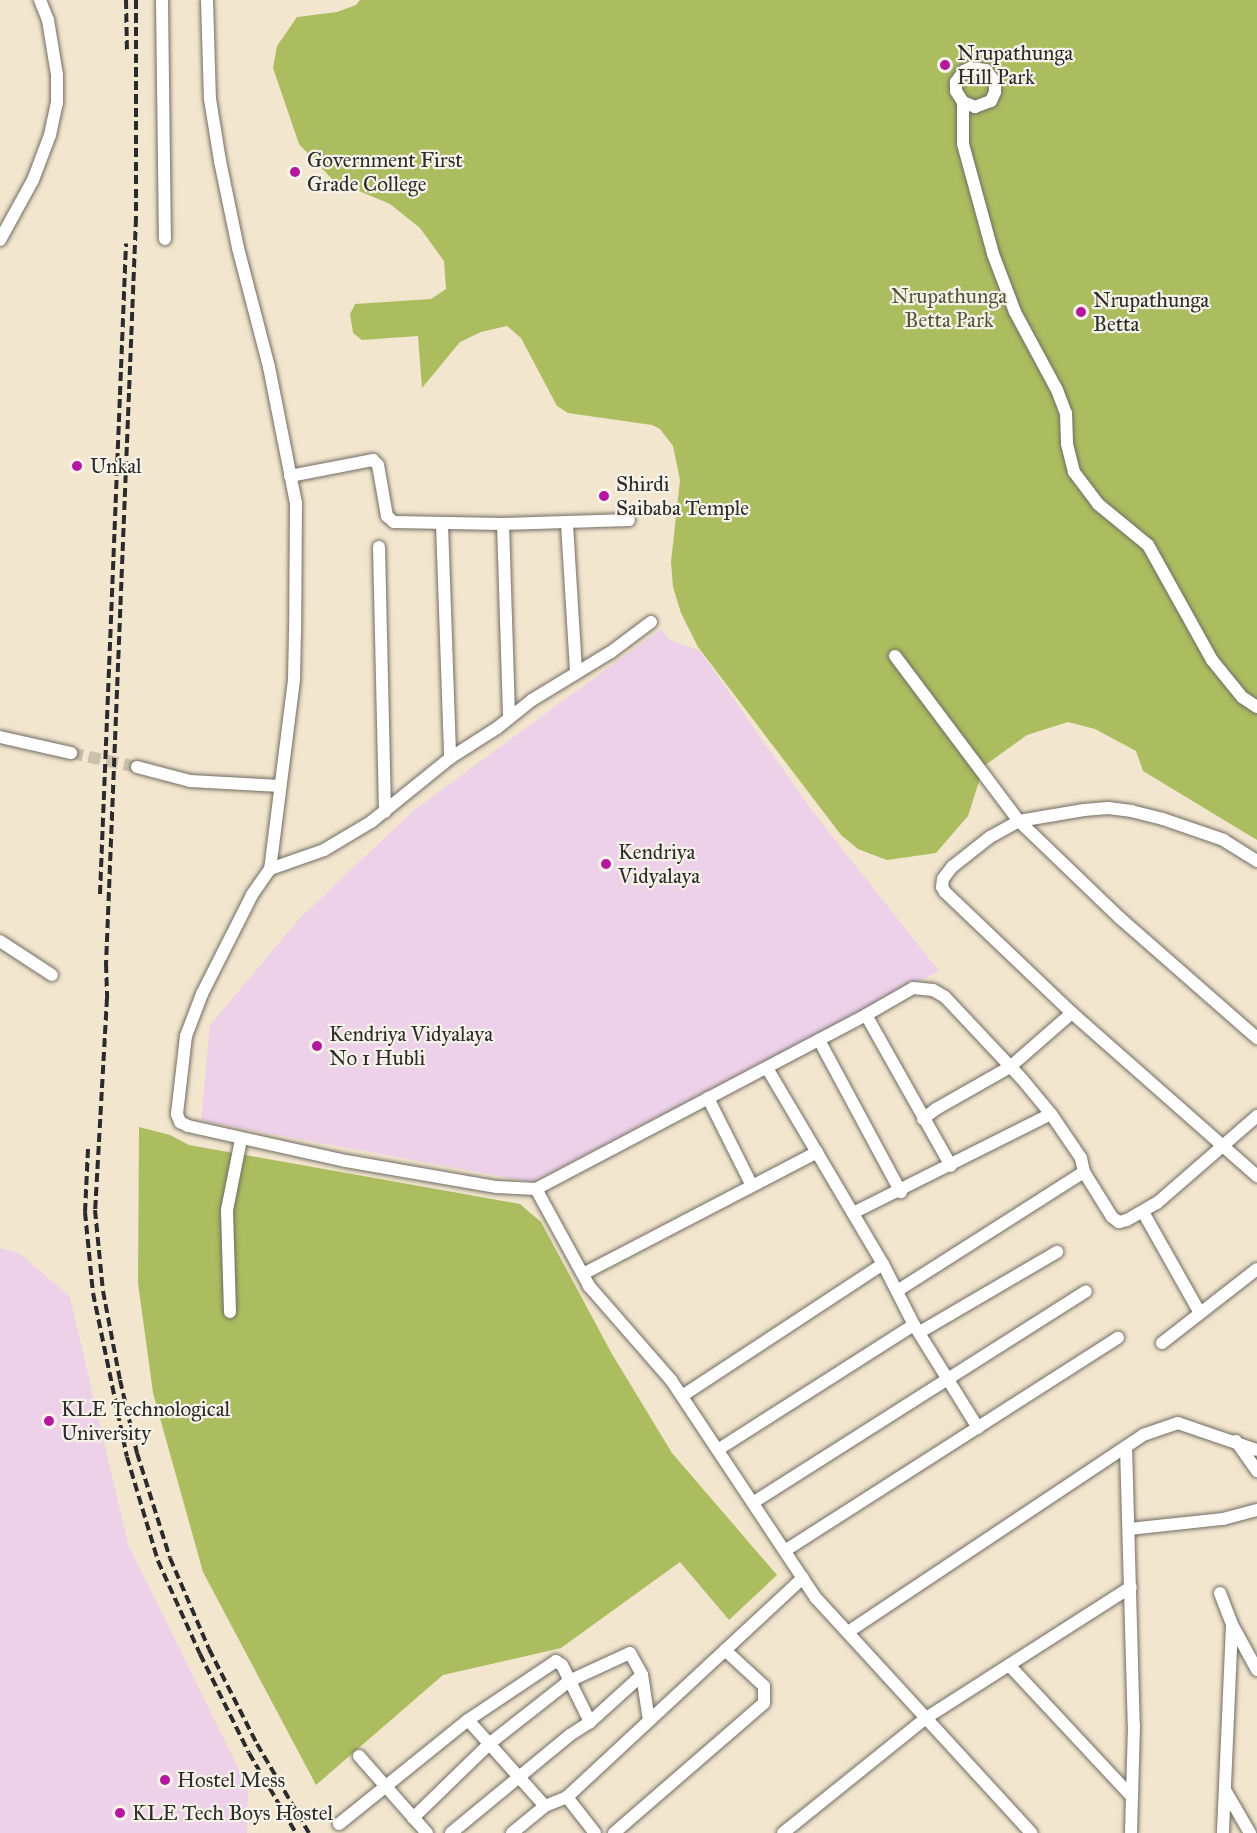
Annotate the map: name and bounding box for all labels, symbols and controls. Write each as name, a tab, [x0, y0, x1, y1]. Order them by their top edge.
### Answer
place label: Nrupathunga Hill Park	[957, 40, 1073, 90]
marker: Nrupathunga Hill Park	[938, 58, 952, 72]
place label: Government First Grade College	[307, 147, 463, 197]
marker: Government First Grade College	[288, 165, 302, 179]
park label: Nrupathunga Betta Park	[891, 283, 1007, 333]
place label: Nrupathunga Betta	[1093, 287, 1209, 337]
marker: Nrupathunga Betta	[1074, 305, 1088, 319]
place label: Unkal	[90, 453, 142, 479]
marker: Unkal	[68, 457, 86, 475]
place label: Shirdi Saibaba Temple	[616, 471, 749, 521]
marker: Shirdi Saibaba Temple	[597, 489, 611, 503]
place label: Kendriya Vidyalaya	[618, 839, 700, 889]
marker: Kendriya Vidyalaya	[599, 857, 613, 871]
place label: Kendriya Vidyalaya No 1 Hubli	[329, 1021, 493, 1071]
marker: Kendriya Vidyalaya No 1 Hubli	[310, 1039, 324, 1053]
place label: KLE Technological University	[61, 1396, 230, 1446]
marker: KLE Technological University	[42, 1414, 56, 1428]
place label: Hostel Mess	[177, 1767, 285, 1793]
marker: Hostel Mess	[158, 1773, 172, 1787]
place label: KLE Tech Boys Hostel	[132, 1800, 333, 1826]
marker: KLE Tech Boys Hostel	[113, 1806, 127, 1820]

